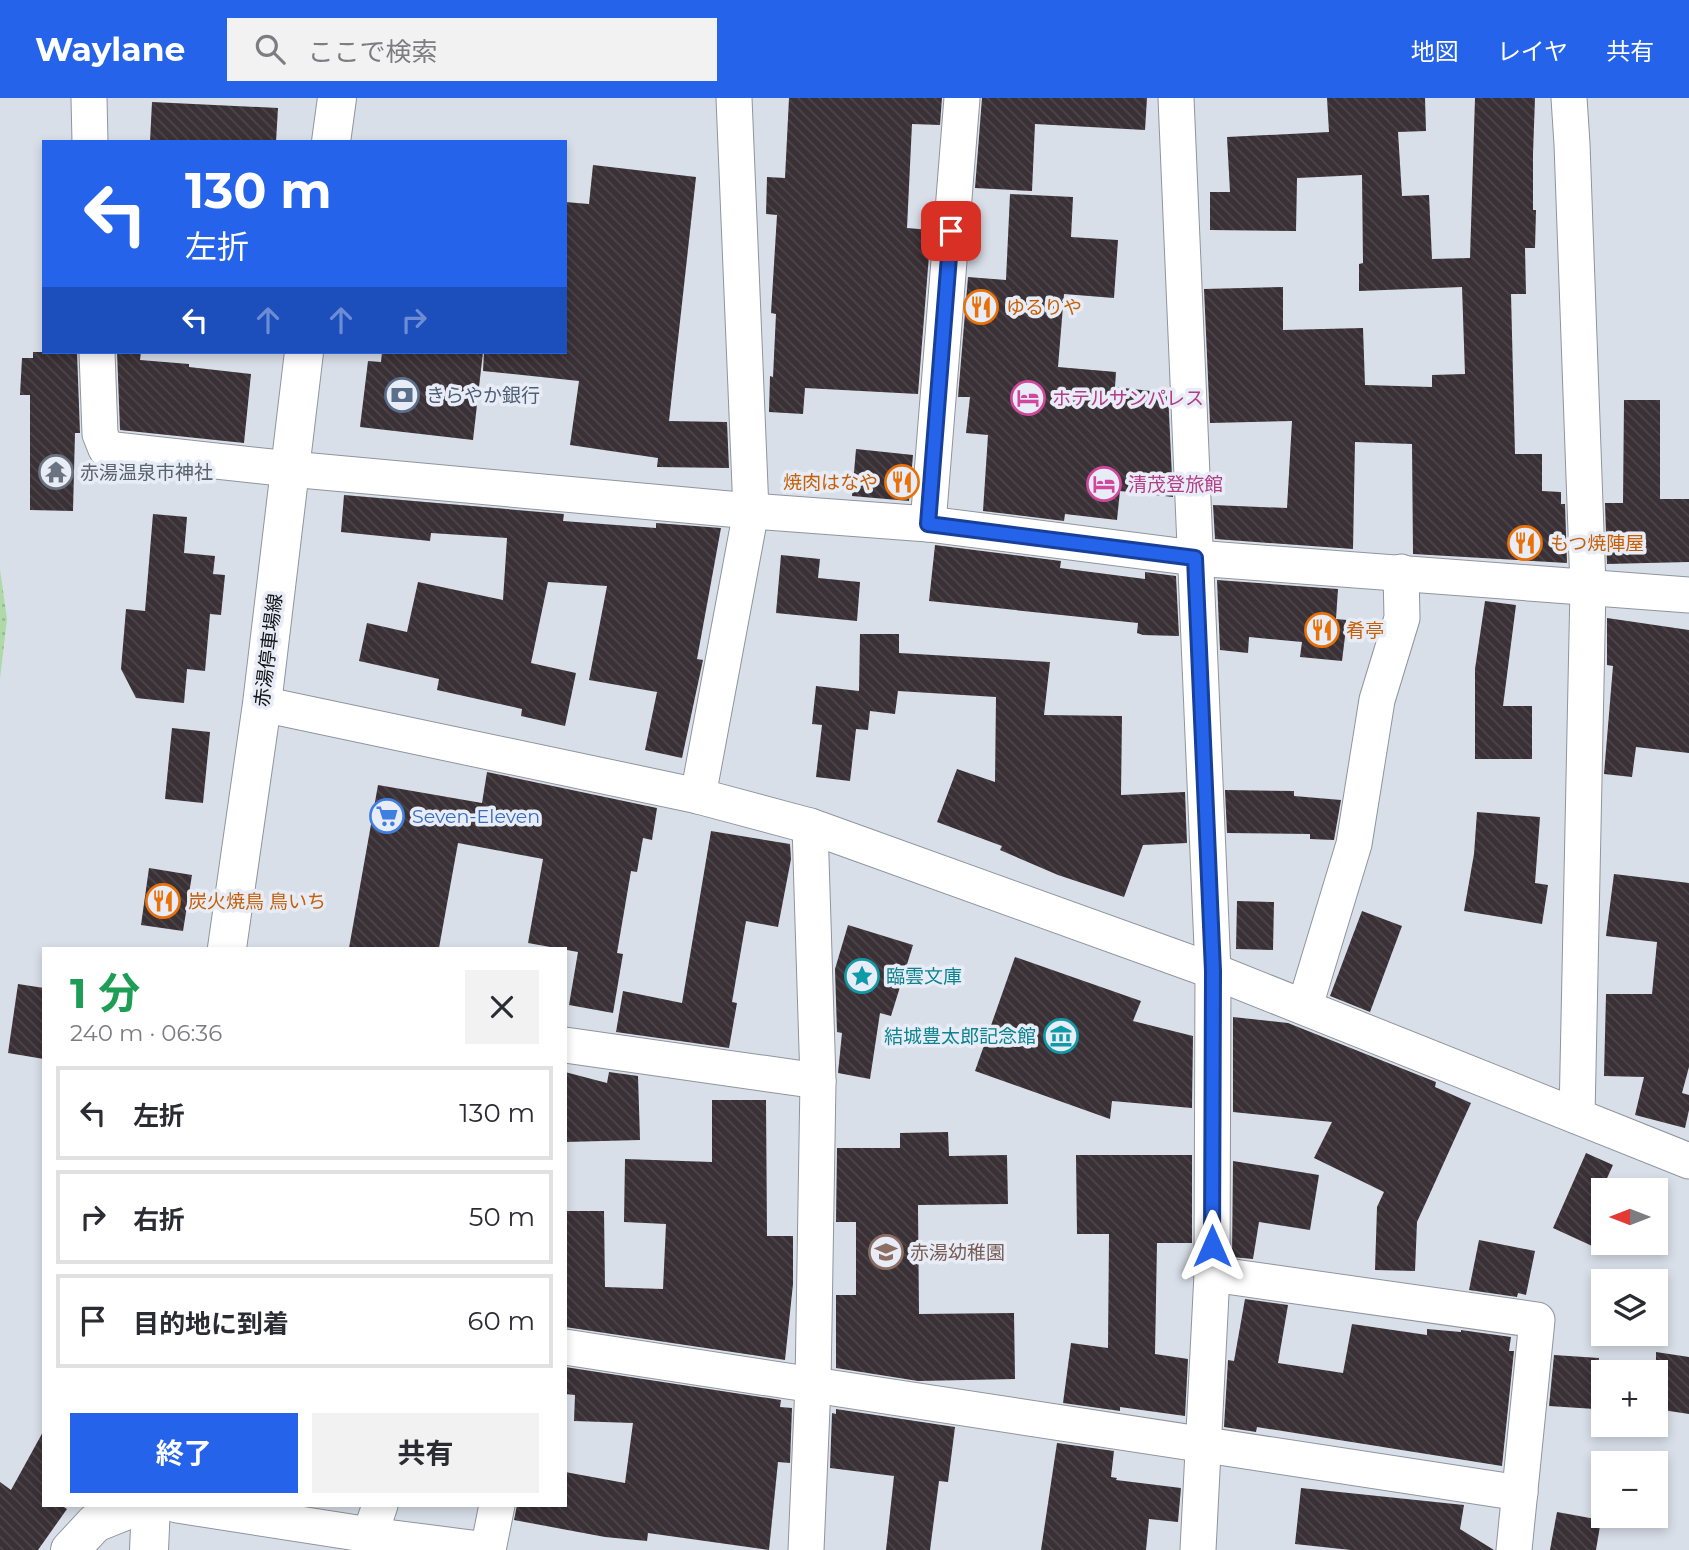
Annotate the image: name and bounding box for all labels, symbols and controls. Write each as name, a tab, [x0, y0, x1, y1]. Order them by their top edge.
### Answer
search box	[227, 18, 717, 81]
text: Waylane	[35, 29, 185, 69]
icon: search	[251, 30, 289, 68]
text: ここで検索	[307, 36, 437, 68]
text: 地図	[1411, 37, 1459, 66]
text: レイヤ	[1497, 37, 1568, 66]
text: 共有	[1606, 37, 1654, 66]
text: 130 m	[185, 161, 332, 220]
icon: left	[70, 168, 161, 259]
pin	[921, 201, 981, 261]
icon: arrive	[932, 212, 970, 250]
text: 左折	[185, 227, 249, 266]
restaurant icon: ゆるりや	[962, 288, 1000, 326]
place label: ゆるりや	[1006, 296, 1082, 319]
icon: left	[176, 301, 214, 339]
icon: ahead	[249, 301, 287, 339]
icon: ahead	[322, 301, 360, 339]
icon: right	[395, 301, 433, 339]
bank icon: きらやか銀行	[383, 376, 421, 414]
hotel icon: ホテルサンパレス	[1009, 379, 1047, 417]
place label: きらやか銀行	[426, 384, 540, 407]
place label: ホテルサンパレス	[1052, 387, 1204, 410]
temple icon: 赤湯温泉市神社	[37, 453, 75, 491]
place label: 赤湯温泉市神社	[80, 461, 213, 484]
restaurant icon: 焼肉はなや	[883, 463, 921, 501]
hotel icon: 清茂登旅館	[1085, 465, 1123, 503]
place label: 焼肉はなや	[783, 471, 878, 494]
place label: 清茂登旅館	[1128, 473, 1223, 496]
restaurant icon: もつ焼陣屋	[1506, 524, 1544, 562]
place label: もつ焼陣屋	[1550, 532, 1644, 555]
street label: 赤湯停車場線	[250, 592, 287, 708]
restaurant icon: 肴亭	[1303, 611, 1341, 649]
place label: 肴亭	[1346, 619, 1384, 642]
supermarket icon: Seven-Eleven	[368, 797, 406, 835]
place label: Seven-Eleven	[412, 805, 540, 828]
restaurant icon: 炭火焼鳥 鳥いち	[144, 882, 182, 920]
place label: 炭火焼鳥 鳥いち	[188, 890, 326, 913]
place icon: 臨雲文庫	[843, 957, 881, 995]
place label: 臨雲文庫	[886, 965, 962, 988]
text: 1 分	[70, 967, 140, 1019]
button: close	[465, 970, 539, 1044]
museum icon: 結城豊太郎記念館	[1042, 1017, 1080, 1055]
text: 240 m · 06:36	[70, 1019, 222, 1047]
place label: 結城豊太郎記念館	[884, 1025, 1036, 1048]
icon: left	[74, 1094, 112, 1132]
text: 130 m	[459, 1097, 535, 1129]
text: 左折	[133, 1100, 185, 1132]
north arrow	[1591, 1178, 1668, 1255]
map controls	[1591, 1178, 1668, 1528]
icon: right	[74, 1198, 112, 1236]
text: 50 m	[469, 1201, 535, 1233]
text: 右折	[133, 1204, 185, 1236]
position arrow	[1175, 1209, 1249, 1283]
school or university icon: 赤湯幼稚園	[867, 1233, 905, 1271]
place label: 赤湯幼稚園	[910, 1241, 1005, 1264]
button: layers	[1591, 1269, 1668, 1346]
icon: arrive	[74, 1302, 112, 1340]
text: 60 m	[468, 1305, 535, 1337]
text: 目的地に到着	[133, 1308, 289, 1340]
button: +	[1591, 1360, 1668, 1437]
button: 終了	[70, 1413, 298, 1493]
button: 共有	[312, 1413, 539, 1493]
button: −	[1591, 1451, 1668, 1528]

